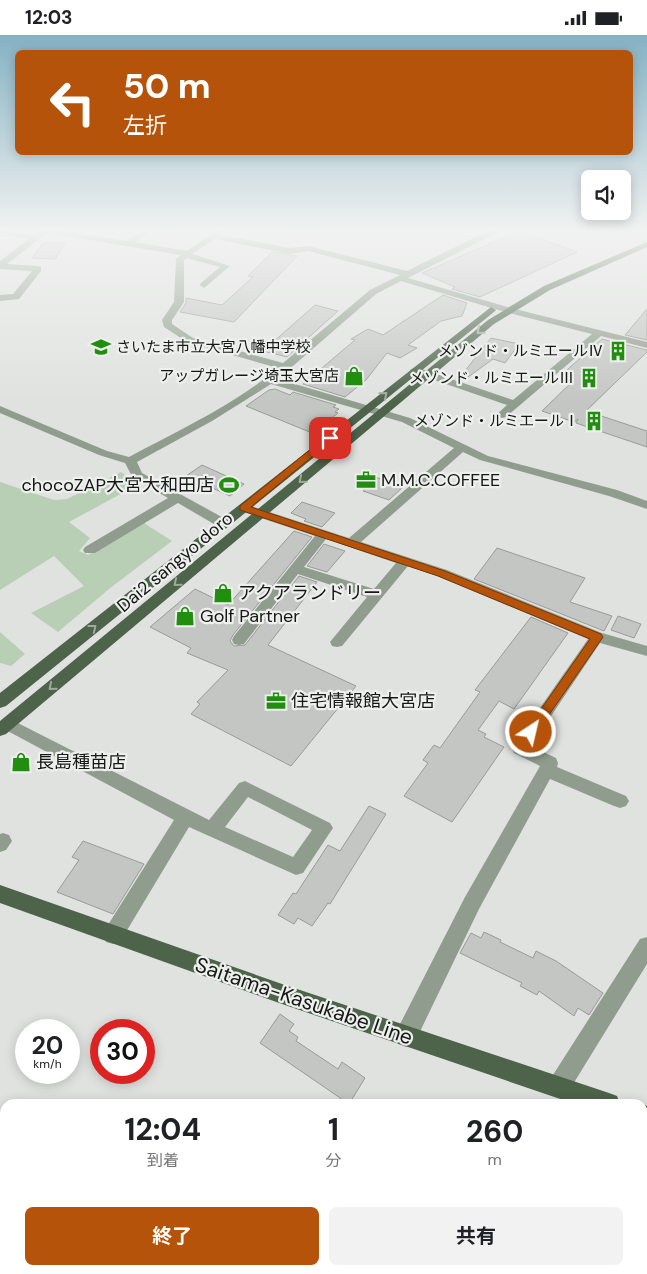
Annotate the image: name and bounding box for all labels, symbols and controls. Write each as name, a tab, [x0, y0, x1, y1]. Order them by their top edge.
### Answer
text: 12:03	[25, 5, 73, 30]
text: 50 m	[123, 63, 211, 109]
icon: left	[40, 70, 105, 135]
text: 左折	[123, 111, 167, 140]
map controls	[581, 170, 631, 220]
button: sound	[581, 170, 631, 220]
one-way arrow	[477, 325, 486, 334]
school or university icon: さいたま市立大宮八幡中学校	[90, 336, 112, 358]
place label: さいたま市立大宮八幡中学校	[116, 337, 311, 357]
building icon: メゾンド・ルミエールⅣ	[607, 340, 629, 362]
place label: メゾンド・ルミエールⅣ	[438, 341, 603, 361]
shop icon: アップガレージ埼玉大宮店	[343, 365, 365, 387]
place label: アップガレージ埼玉大宮店	[159, 366, 339, 386]
building icon: メゾンド・ルミエールⅢ	[578, 367, 600, 389]
place label: メゾンド・ルミエールⅢ	[409, 368, 574, 388]
one-way arrow	[378, 393, 387, 401]
building icon: メゾンド・ルミエールⅠ	[583, 410, 605, 432]
place label: メゾンド・ルミエールⅠ	[414, 411, 579, 431]
pin	[309, 417, 351, 459]
icon: arrive	[316, 424, 344, 452]
place label: M.M.C.COFFEE	[381, 468, 500, 492]
office icon: M.M.C.COFFEE	[355, 469, 377, 491]
place label: chocoZAP大宮大和田店	[22, 473, 214, 497]
sports icon: chocoZAP大宮大和田店	[218, 474, 240, 496]
one-way arrow	[298, 474, 307, 483]
street label: Dai2 sangyo doro	[112, 506, 238, 618]
one-way arrow	[173, 578, 182, 587]
place label: アクアランドリー	[238, 581, 381, 605]
shop icon: アクアランドリー	[212, 582, 234, 604]
place label: Golf Partner	[200, 604, 300, 628]
shop icon: Golf Partner	[174, 605, 196, 627]
one-way arrow	[87, 625, 97, 634]
one-way arrow	[48, 682, 57, 691]
place label: 住宅情報館大宮店	[291, 689, 435, 713]
office icon: 住宅情報館大宮店	[265, 690, 287, 712]
position arrow	[504, 705, 556, 757]
place label: 長島種苗店	[36, 750, 126, 774]
shop icon: 長島種苗店	[10, 751, 32, 773]
street label: Saitama-Kasukabe Line	[192, 951, 417, 1051]
speed limit sign: 30	[90, 1019, 155, 1084]
text: 20	[32, 1029, 63, 1062]
text: km/h	[33, 1056, 62, 1072]
text: 12:04	[125, 1110, 201, 1149]
text: 1	[328, 1110, 339, 1149]
text: 260	[466, 1112, 523, 1151]
text: m	[488, 1149, 502, 1170]
text: 到着	[147, 1150, 179, 1171]
text: 分	[325, 1150, 342, 1171]
button: 終了	[25, 1207, 319, 1265]
button: 共有	[329, 1207, 623, 1265]

